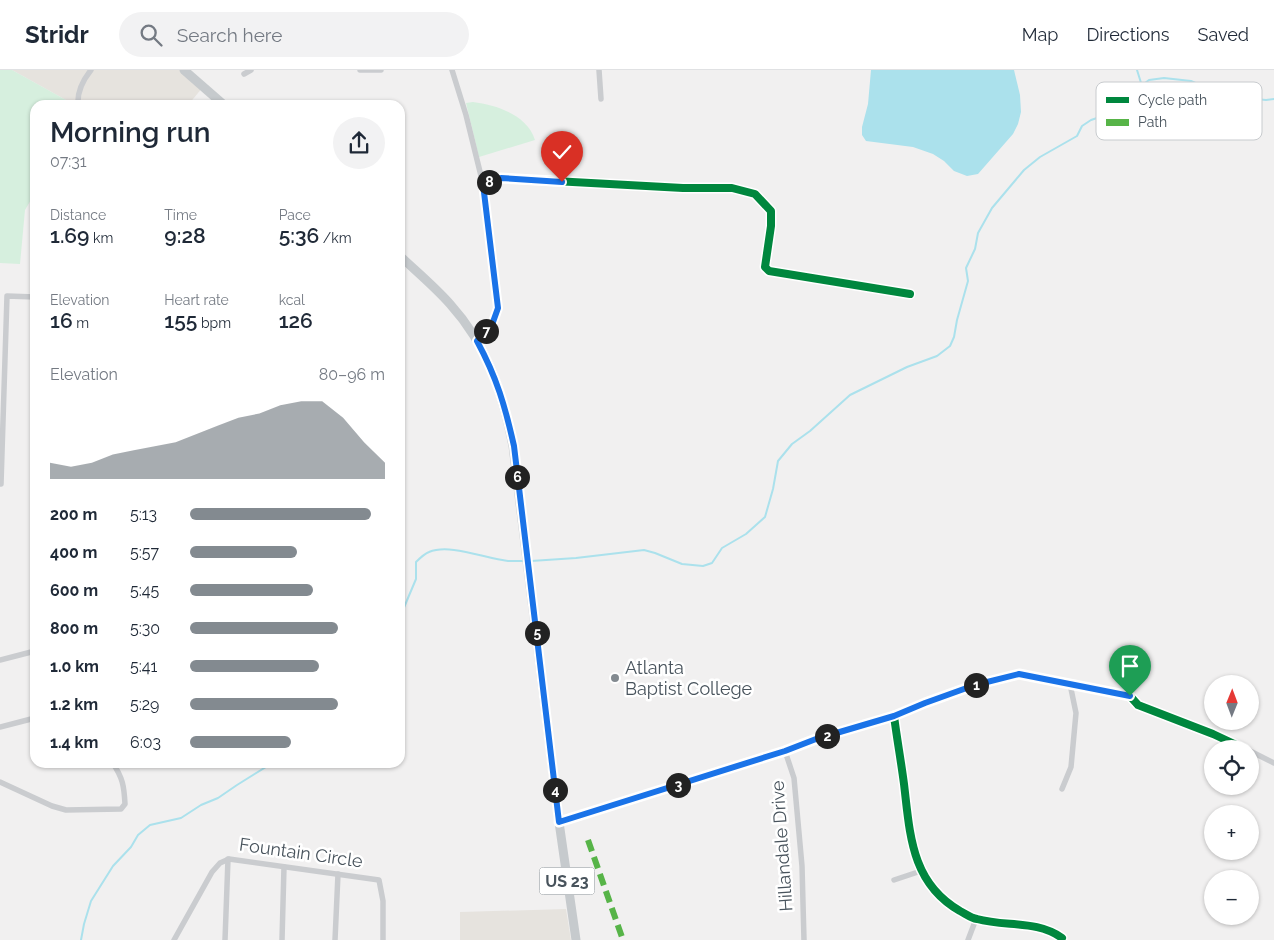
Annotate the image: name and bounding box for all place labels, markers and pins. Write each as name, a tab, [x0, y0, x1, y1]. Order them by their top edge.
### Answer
pin	[541, 131, 583, 182]
pin: 8	[476, 170, 502, 194]
pin: 7	[474, 318, 498, 344]
pin: 6	[504, 464, 530, 490]
pin: 5	[524, 620, 550, 646]
pin	[1109, 645, 1151, 696]
place label: Atlanta Baptist College	[625, 657, 753, 699]
marker: Atlanta Baptist College	[609, 672, 621, 684]
pin: 1	[964, 672, 988, 698]
pin: 2	[814, 724, 840, 748]
pin: 3	[666, 772, 690, 798]
pin: 4	[542, 778, 568, 802]

